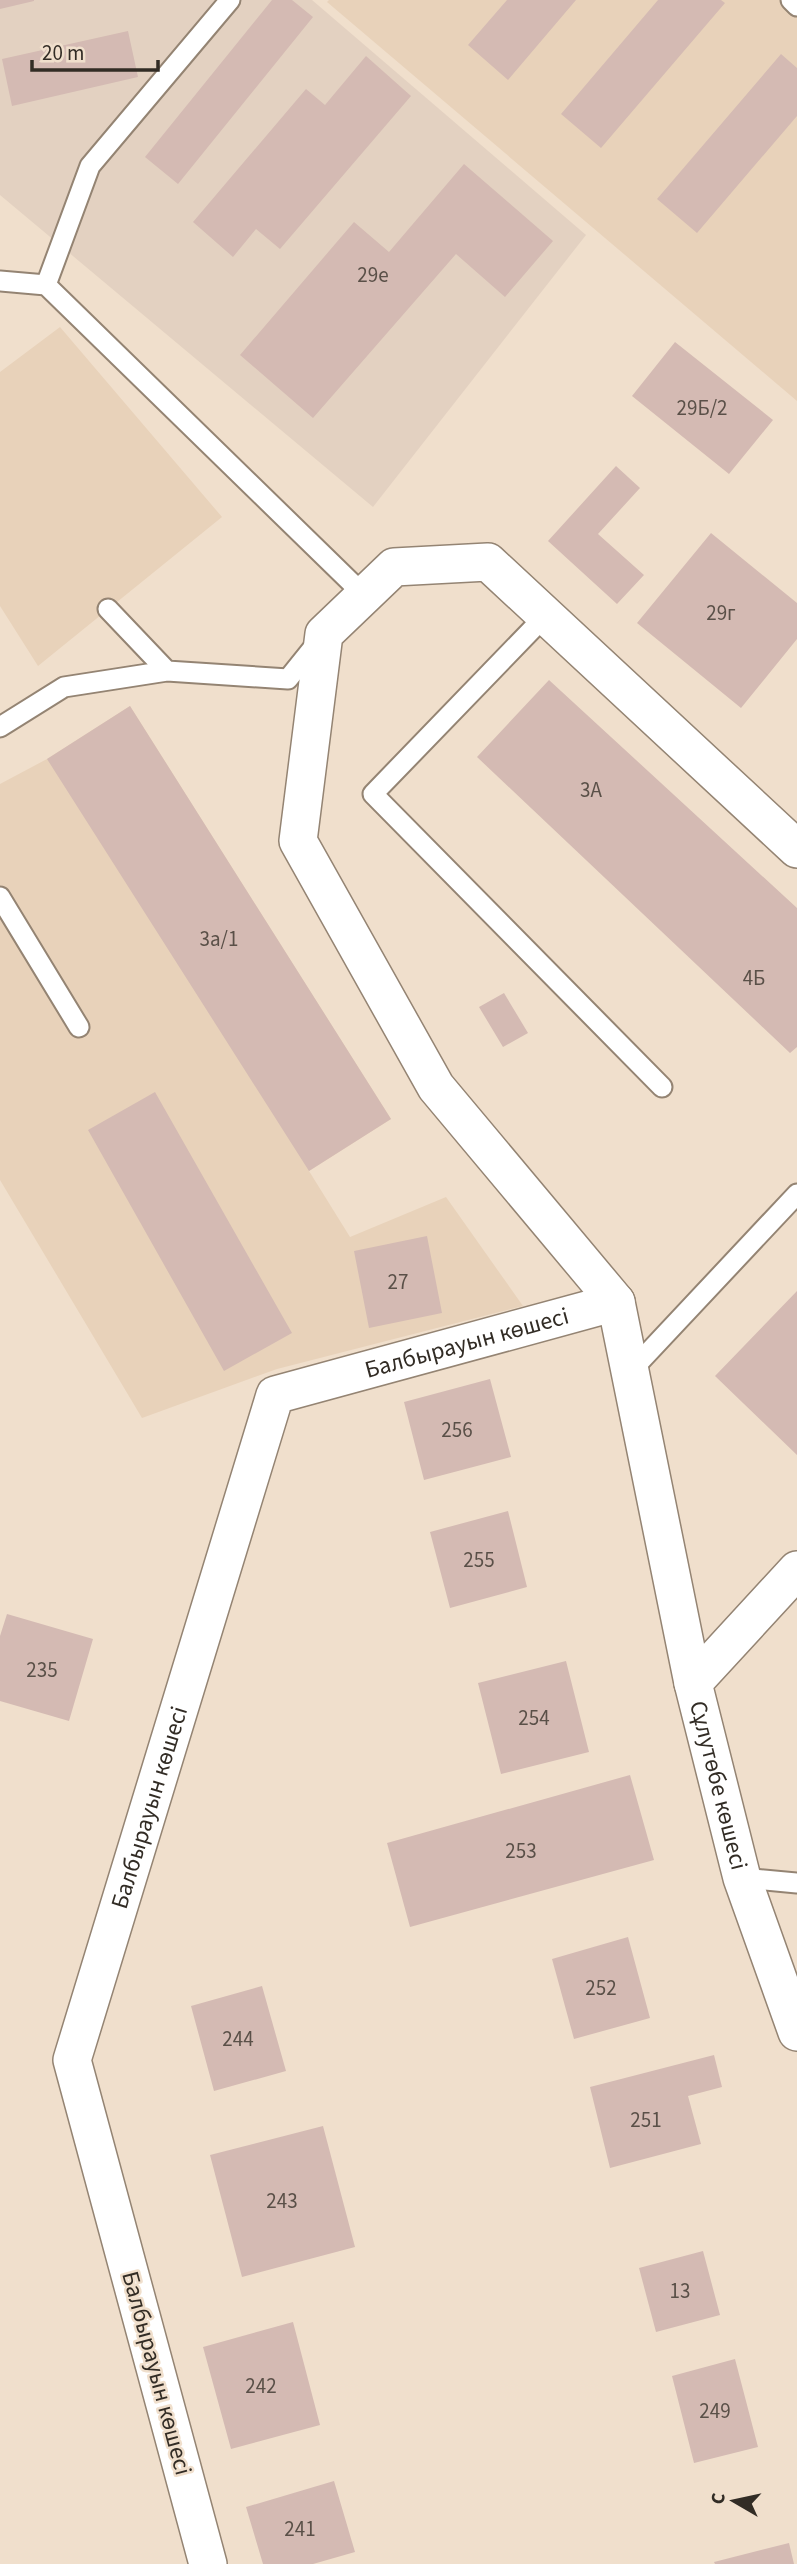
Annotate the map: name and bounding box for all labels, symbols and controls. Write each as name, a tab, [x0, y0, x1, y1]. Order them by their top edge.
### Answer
scale bar	[32, 28, 158, 72]
text: 20 m	[42, 38, 84, 68]
house number: 29е	[357, 260, 389, 290]
house number: 29Б/2	[677, 393, 727, 423]
house number: 29г	[706, 598, 736, 628]
house number: 3А	[580, 775, 602, 805]
house number: 3а/1	[200, 924, 238, 954]
house number: 4Б	[743, 963, 765, 993]
house number: 27	[388, 1267, 408, 1297]
street label: Балбырауын көшесі	[361, 1299, 573, 1388]
house number: 256	[441, 1415, 473, 1445]
house number: 255	[463, 1545, 495, 1575]
house number: 235	[26, 1655, 58, 1685]
street label: Сұлутөбе көшесі	[680, 1697, 756, 1874]
street label: Балбырауын көшесі	[102, 1702, 197, 1913]
house number: 254	[518, 1703, 550, 1733]
house number: 253	[505, 1836, 537, 1866]
house number: 252	[585, 1973, 617, 2003]
house number: 244	[222, 2024, 254, 2054]
house number: 251	[630, 2105, 662, 2135]
house number: 243	[266, 2186, 298, 2216]
street label: Балбырауын көшесі	[112, 2267, 201, 2479]
house number: 13	[670, 2276, 690, 2306]
house number: 242	[245, 2371, 277, 2401]
house number: 249	[699, 2396, 731, 2426]
north arrow	[699, 2466, 769, 2536]
text: С	[704, 2491, 733, 2506]
house number: 241	[284, 2514, 316, 2544]

